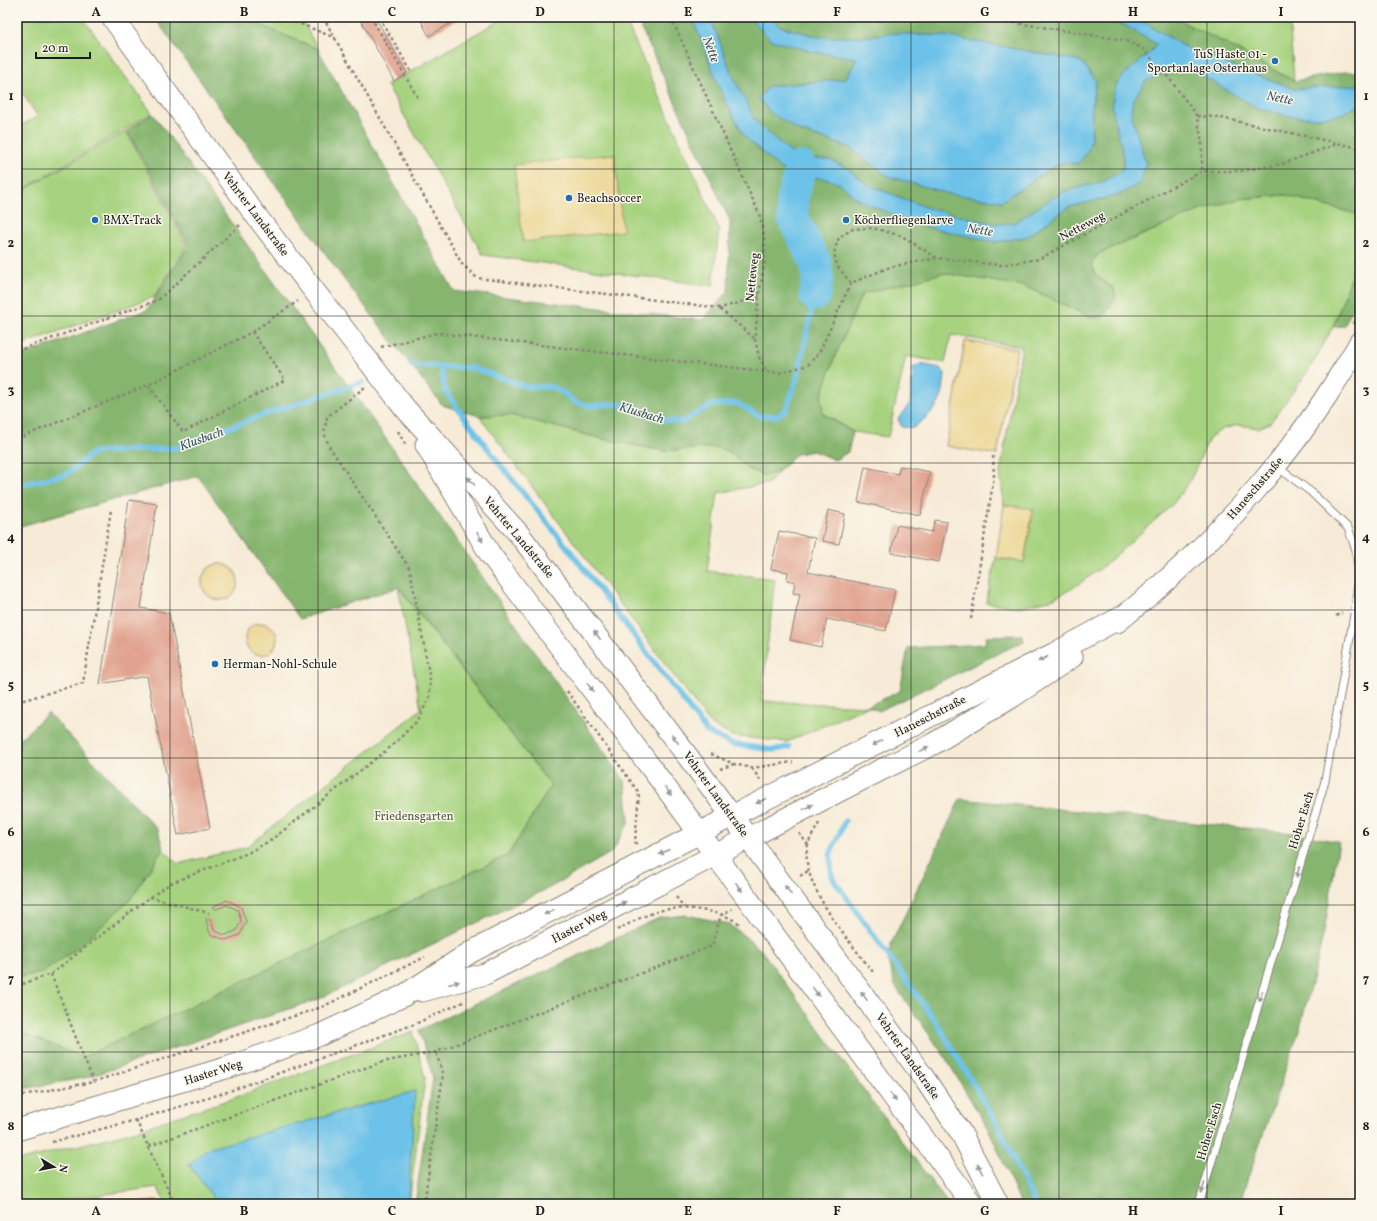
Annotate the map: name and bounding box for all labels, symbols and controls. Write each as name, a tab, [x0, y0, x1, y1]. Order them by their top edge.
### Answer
text: A	[91, 4, 101, 22]
text: B	[240, 4, 249, 22]
text: C	[388, 4, 396, 22]
text: D	[535, 4, 545, 22]
text: E	[684, 4, 692, 22]
text: F	[833, 4, 841, 22]
text: G	[980, 4, 990, 22]
text: H	[1128, 4, 1138, 22]
text: I	[1279, 4, 1284, 22]
scale bar	[36, 34, 90, 60]
water label: Nette	[697, 34, 723, 65]
text: 20 m	[42, 41, 69, 57]
place label: TuS Haste 01 - Sportanlage Osterhaus	[1147, 47, 1267, 77]
marker: TuS Haste 01 - Sportanlage Osterhaus	[1270, 56, 1280, 66]
water label: Nette	[1265, 87, 1295, 111]
text: 1	[8, 88, 14, 106]
text: 1	[1363, 88, 1369, 106]
street label: Vehrter Landstraße	[218, 169, 292, 260]
place label: Beachsoccer	[577, 191, 641, 207]
marker: Beachsoccer	[564, 193, 574, 203]
street label: Netteweg	[1057, 208, 1108, 246]
place label: BMX-Track	[103, 213, 162, 229]
place label: Köcherfliegenlarve	[854, 213, 954, 229]
marker: BMX-Track	[90, 215, 100, 225]
marker: Köcherfliegenlarve	[841, 215, 851, 225]
water label: Nette	[965, 220, 994, 242]
text: 2	[8, 235, 15, 253]
text: 2	[1363, 235, 1370, 253]
street label: Netteweg	[742, 252, 764, 302]
text: 3	[8, 382, 15, 400]
text: 3	[1363, 382, 1370, 400]
water label: Klusbach	[617, 399, 667, 429]
water label: Klusbach	[177, 423, 227, 456]
street label: Haneschstraße	[1224, 454, 1288, 524]
one-way arrow	[466, 476, 475, 486]
street label: Vehrter Landstraße	[479, 493, 557, 582]
text: 4	[7, 529, 15, 547]
text: 4	[1362, 529, 1370, 547]
one-way arrow	[477, 531, 484, 543]
one-way arrow	[593, 630, 602, 641]
one-way arrow	[1038, 656, 1049, 662]
place label: Herman-Nohl-Schule	[223, 657, 337, 673]
marker: Herman-Nohl-Schule	[210, 659, 220, 669]
text: 5	[8, 677, 14, 695]
text: 5	[1363, 677, 1369, 695]
one-way arrow	[586, 682, 594, 692]
street label: Haneschstraße	[892, 692, 969, 742]
one-way arrow	[671, 734, 679, 745]
one-way arrow	[871, 739, 883, 746]
one-way arrow	[918, 746, 930, 752]
street label: Vehrter Landstraße	[679, 749, 752, 841]
one-way arrow	[664, 786, 672, 796]
street label: Hoher Esch	[1286, 789, 1318, 851]
one-way arrow	[755, 798, 767, 804]
one-way arrow	[802, 804, 814, 810]
park label: Friedensgarten	[374, 809, 454, 825]
text: 6	[7, 824, 15, 842]
text: 6	[1362, 824, 1370, 842]
one-way arrow	[659, 848, 670, 855]
one-way arrow	[1295, 866, 1301, 878]
one-way arrow	[735, 882, 743, 893]
one-way arrow	[784, 885, 792, 896]
one-way arrow	[616, 901, 627, 907]
street label: Haster Weg	[549, 906, 610, 948]
one-way arrow	[543, 908, 555, 915]
text: 7	[8, 971, 14, 989]
text: 7	[1363, 971, 1369, 989]
one-way arrow	[448, 980, 460, 986]
one-way arrow	[812, 987, 820, 997]
one-way arrow	[860, 990, 869, 1001]
one-way arrow	[1258, 990, 1264, 1002]
street label: Vehrter Landstraße	[871, 1010, 943, 1103]
street label: Haster Weg	[182, 1056, 244, 1090]
one-way arrow	[889, 1091, 897, 1102]
street label: Hoher Esch	[1194, 1100, 1226, 1162]
text: 8	[7, 1118, 15, 1136]
text: 8	[1362, 1118, 1370, 1136]
north arrow	[34, 1147, 74, 1187]
text: N	[54, 1163, 70, 1174]
one-way arrow	[977, 1163, 984, 1175]
one-way arrow	[1200, 1182, 1206, 1194]
text: A	[91, 1203, 101, 1221]
text: B	[240, 1203, 249, 1221]
text: C	[388, 1203, 396, 1221]
text: D	[535, 1203, 545, 1221]
text: E	[684, 1203, 692, 1221]
text: F	[833, 1203, 841, 1221]
text: G	[980, 1203, 990, 1221]
text: H	[1128, 1203, 1138, 1221]
text: I	[1279, 1203, 1284, 1221]

